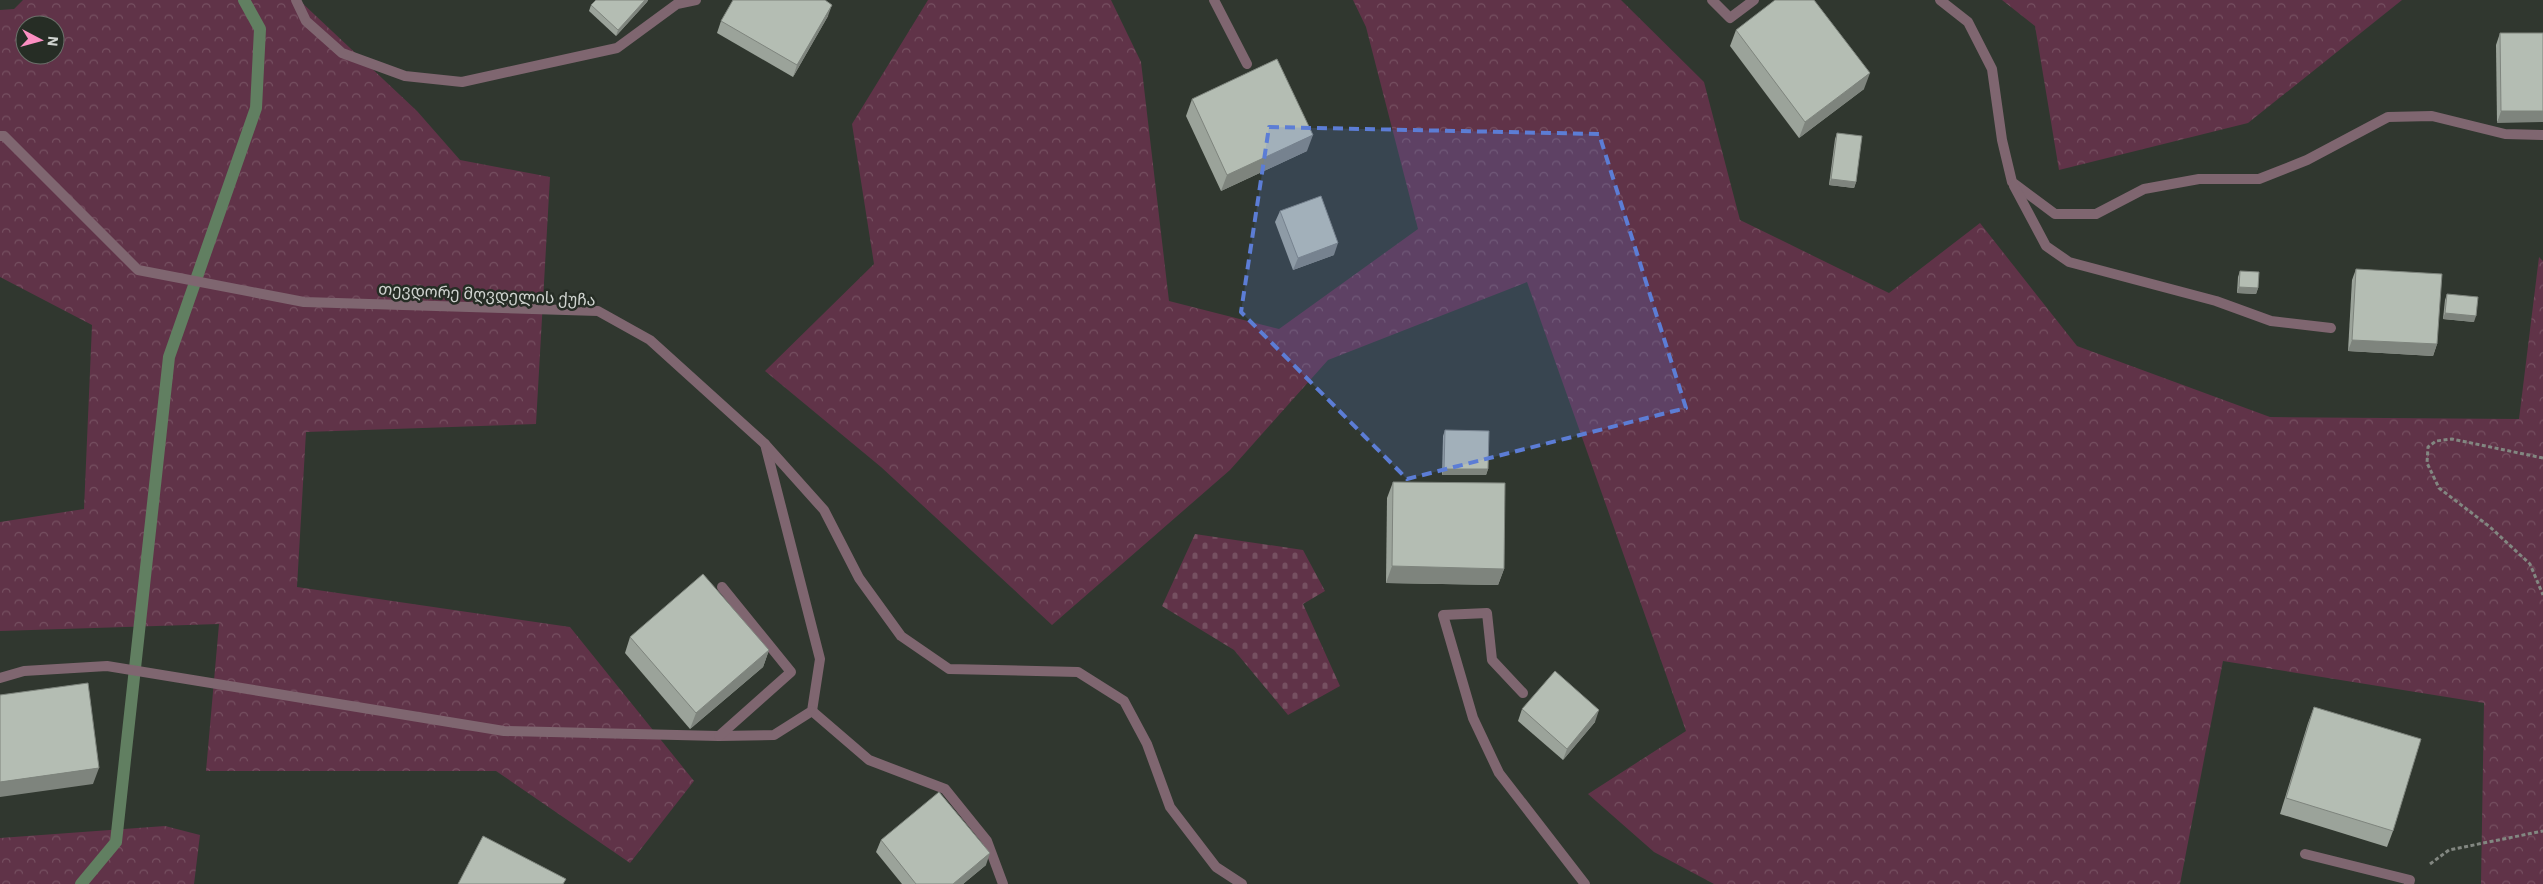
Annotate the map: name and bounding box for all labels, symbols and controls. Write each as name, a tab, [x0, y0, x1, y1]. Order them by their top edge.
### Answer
north arrow	[15, 15, 65, 65]
text: N	[43, 35, 62, 47]
street label: თევდორე მღვდელის ქუჩა	[378, 278, 596, 311]

